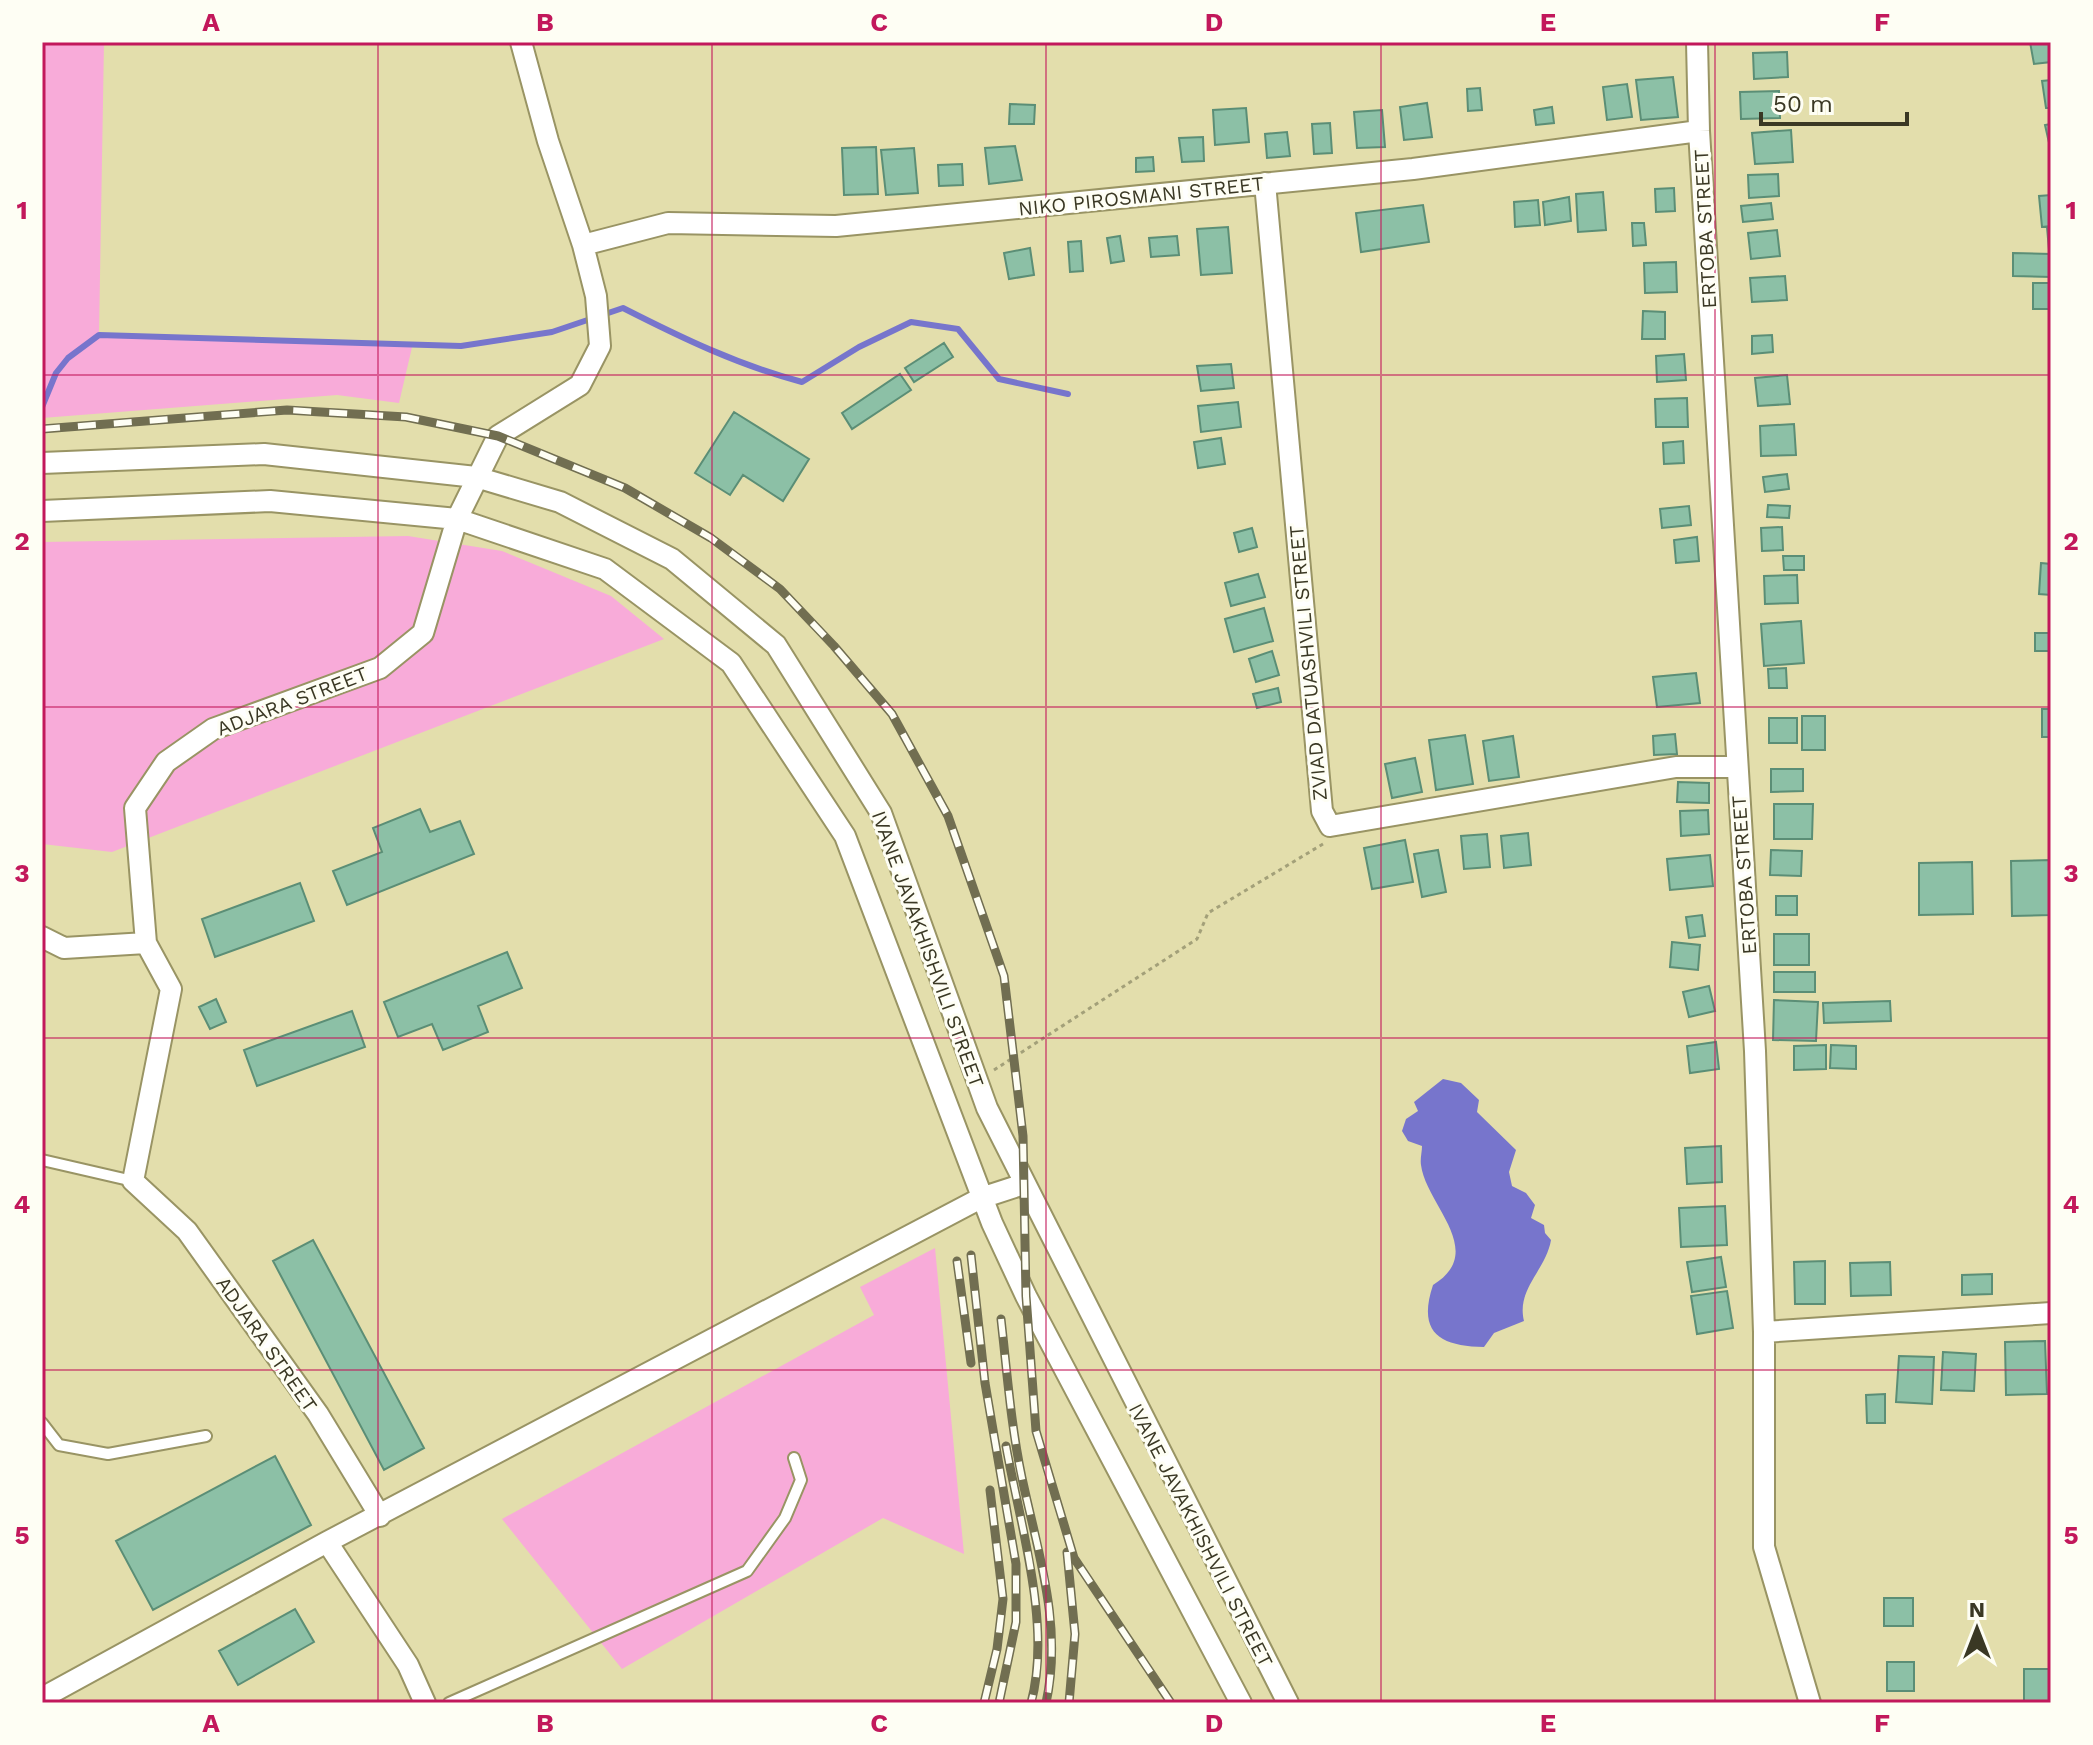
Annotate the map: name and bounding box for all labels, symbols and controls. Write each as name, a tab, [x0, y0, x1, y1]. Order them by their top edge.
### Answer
text: A	[202, 7, 220, 37]
text: B	[536, 7, 554, 37]
text: C	[870, 7, 888, 37]
text: D	[1205, 7, 1223, 37]
text: E	[1540, 7, 1556, 37]
text: F	[1874, 7, 1890, 37]
scale bar	[1761, 76, 1907, 126]
text: 50 m	[1773, 90, 1833, 118]
street label: ERTOBA STREET	[1689, 149, 1721, 309]
street label: NIKO PIROSMANI STREET	[1017, 171, 1265, 221]
text: 1	[16, 195, 28, 225]
text: 1	[2065, 195, 2077, 225]
street label: ZVIAD DATUASHVILI STREET	[1284, 524, 1332, 802]
text: 2	[14, 526, 30, 556]
text: 2	[2063, 526, 2079, 556]
street label: ADJARA STREET	[213, 661, 371, 741]
street label: ERTOBA STREET	[1726, 795, 1762, 955]
street label: IVANE JAVAKHISHVILI STREET	[867, 807, 989, 1091]
text: 3	[14, 858, 30, 888]
text: 3	[2063, 858, 2079, 888]
text: 4	[14, 1189, 31, 1219]
text: 4	[2063, 1189, 2080, 1219]
street label: ADJARA STREET	[211, 1272, 323, 1416]
street label: IVANE JAVAKHISHVILI STREET	[1124, 1399, 1278, 1671]
text: 5	[14, 1520, 30, 1550]
text: 5	[2063, 1520, 2079, 1550]
north arrow	[1937, 1589, 2017, 1669]
text: N	[1969, 1597, 1985, 1622]
text: A	[202, 1708, 220, 1738]
text: B	[536, 1708, 554, 1738]
text: C	[870, 1708, 888, 1738]
text: D	[1205, 1708, 1223, 1738]
text: E	[1540, 1708, 1556, 1738]
text: F	[1874, 1708, 1890, 1738]

